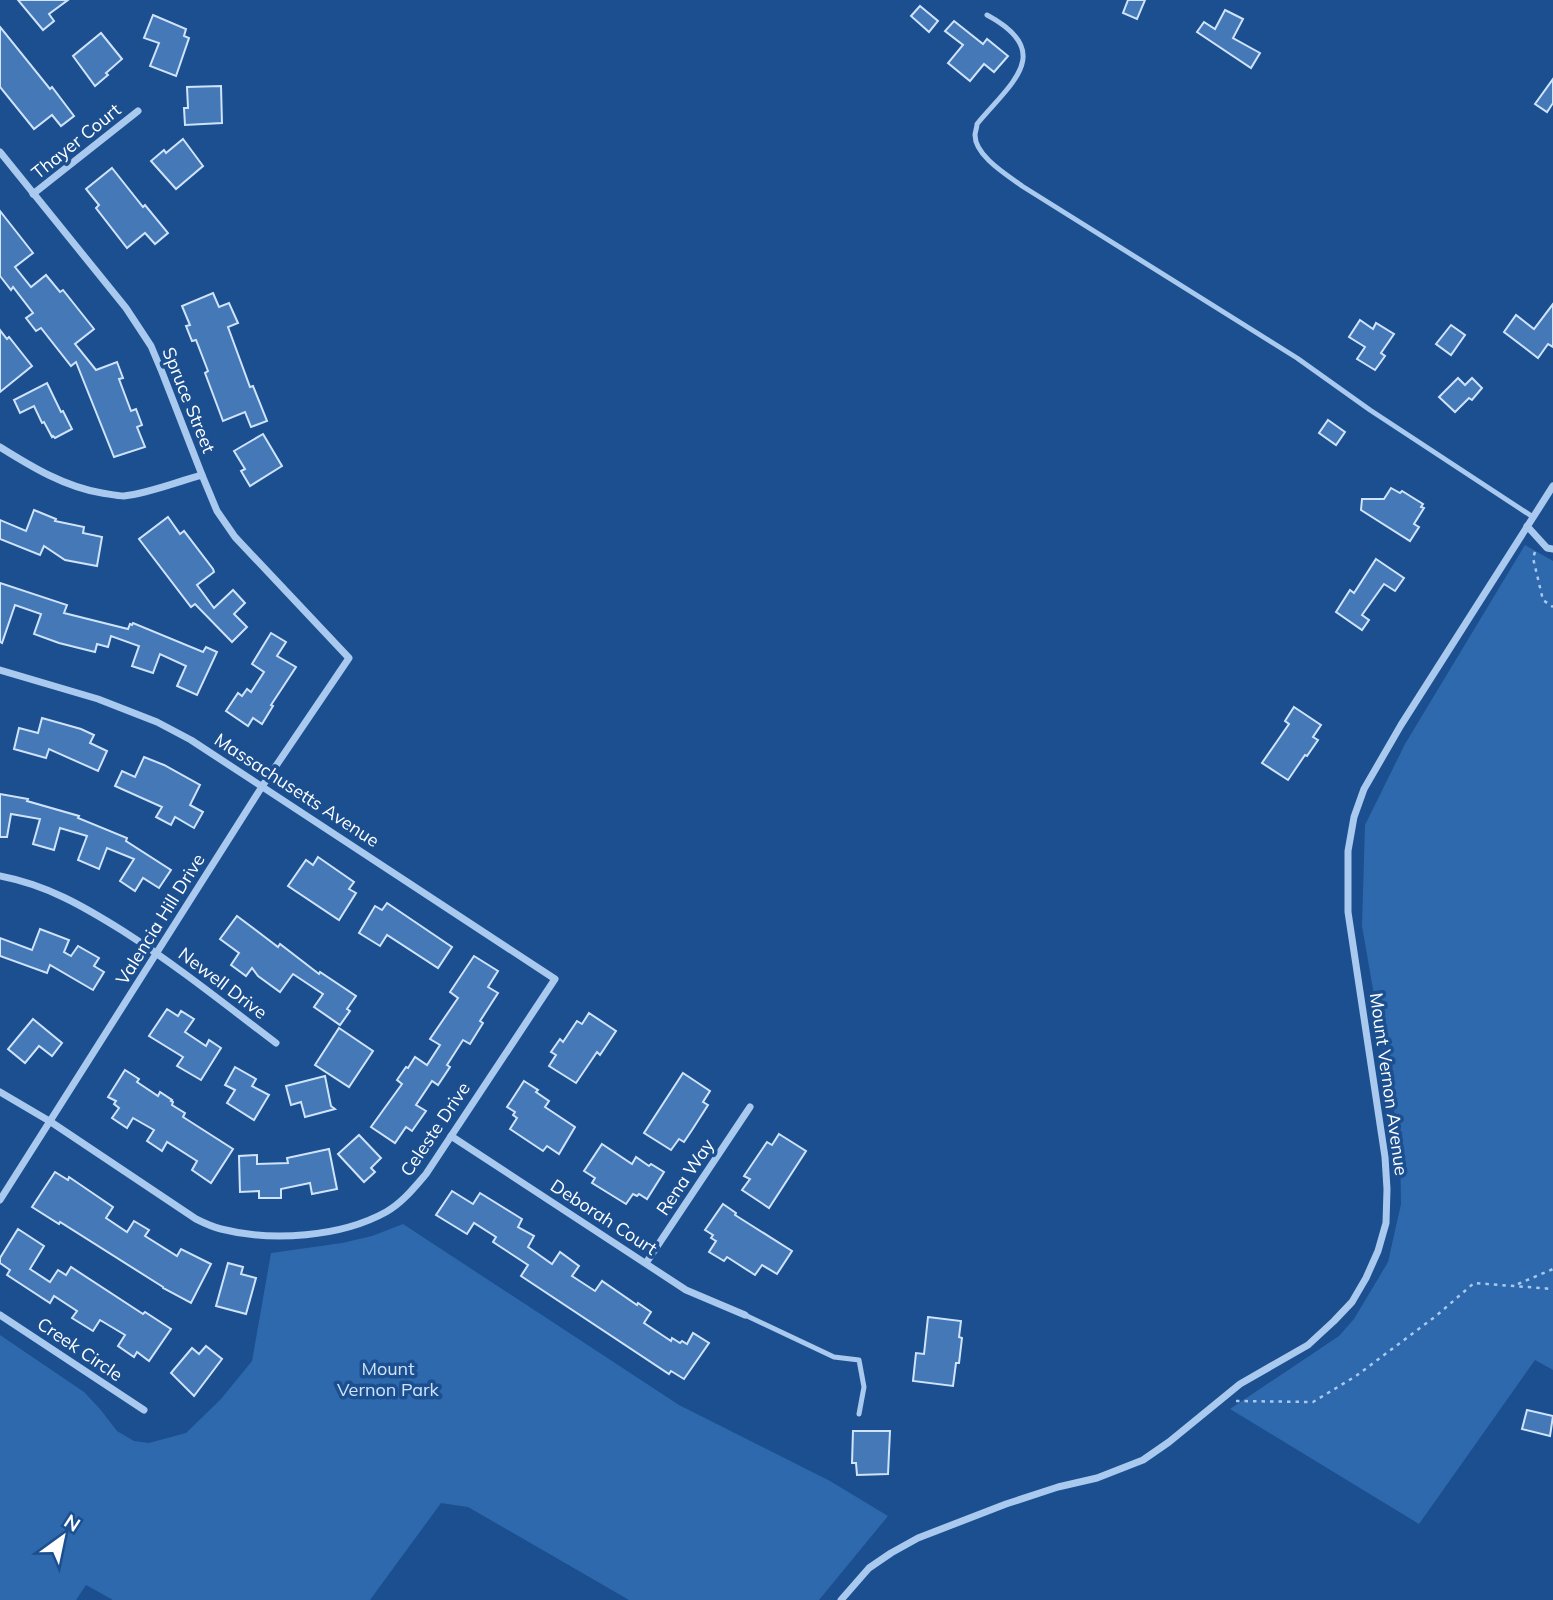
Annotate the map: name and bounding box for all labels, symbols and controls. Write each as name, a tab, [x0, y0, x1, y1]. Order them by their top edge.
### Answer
street label: Thayer Court	[27, 98, 125, 184]
street label: Spruce Street	[157, 344, 221, 456]
street label: Massachusetts Avenue	[210, 728, 384, 852]
street label: Valencia Hill Drive	[110, 849, 210, 989]
street label: Newell Drive	[174, 942, 272, 1024]
street label: Mount Vernon Avenue	[1365, 991, 1413, 1177]
street label: Celeste Drive	[395, 1078, 475, 1180]
street label: Rena Way	[651, 1134, 719, 1220]
street label: Deborah Court	[546, 1174, 662, 1260]
street label: Creek Circle	[33, 1312, 127, 1386]
park label: Mount Vernon Park	[337, 1357, 440, 1401]
north arrow	[28, 1502, 98, 1572]
text: N	[60, 1509, 85, 1537]

